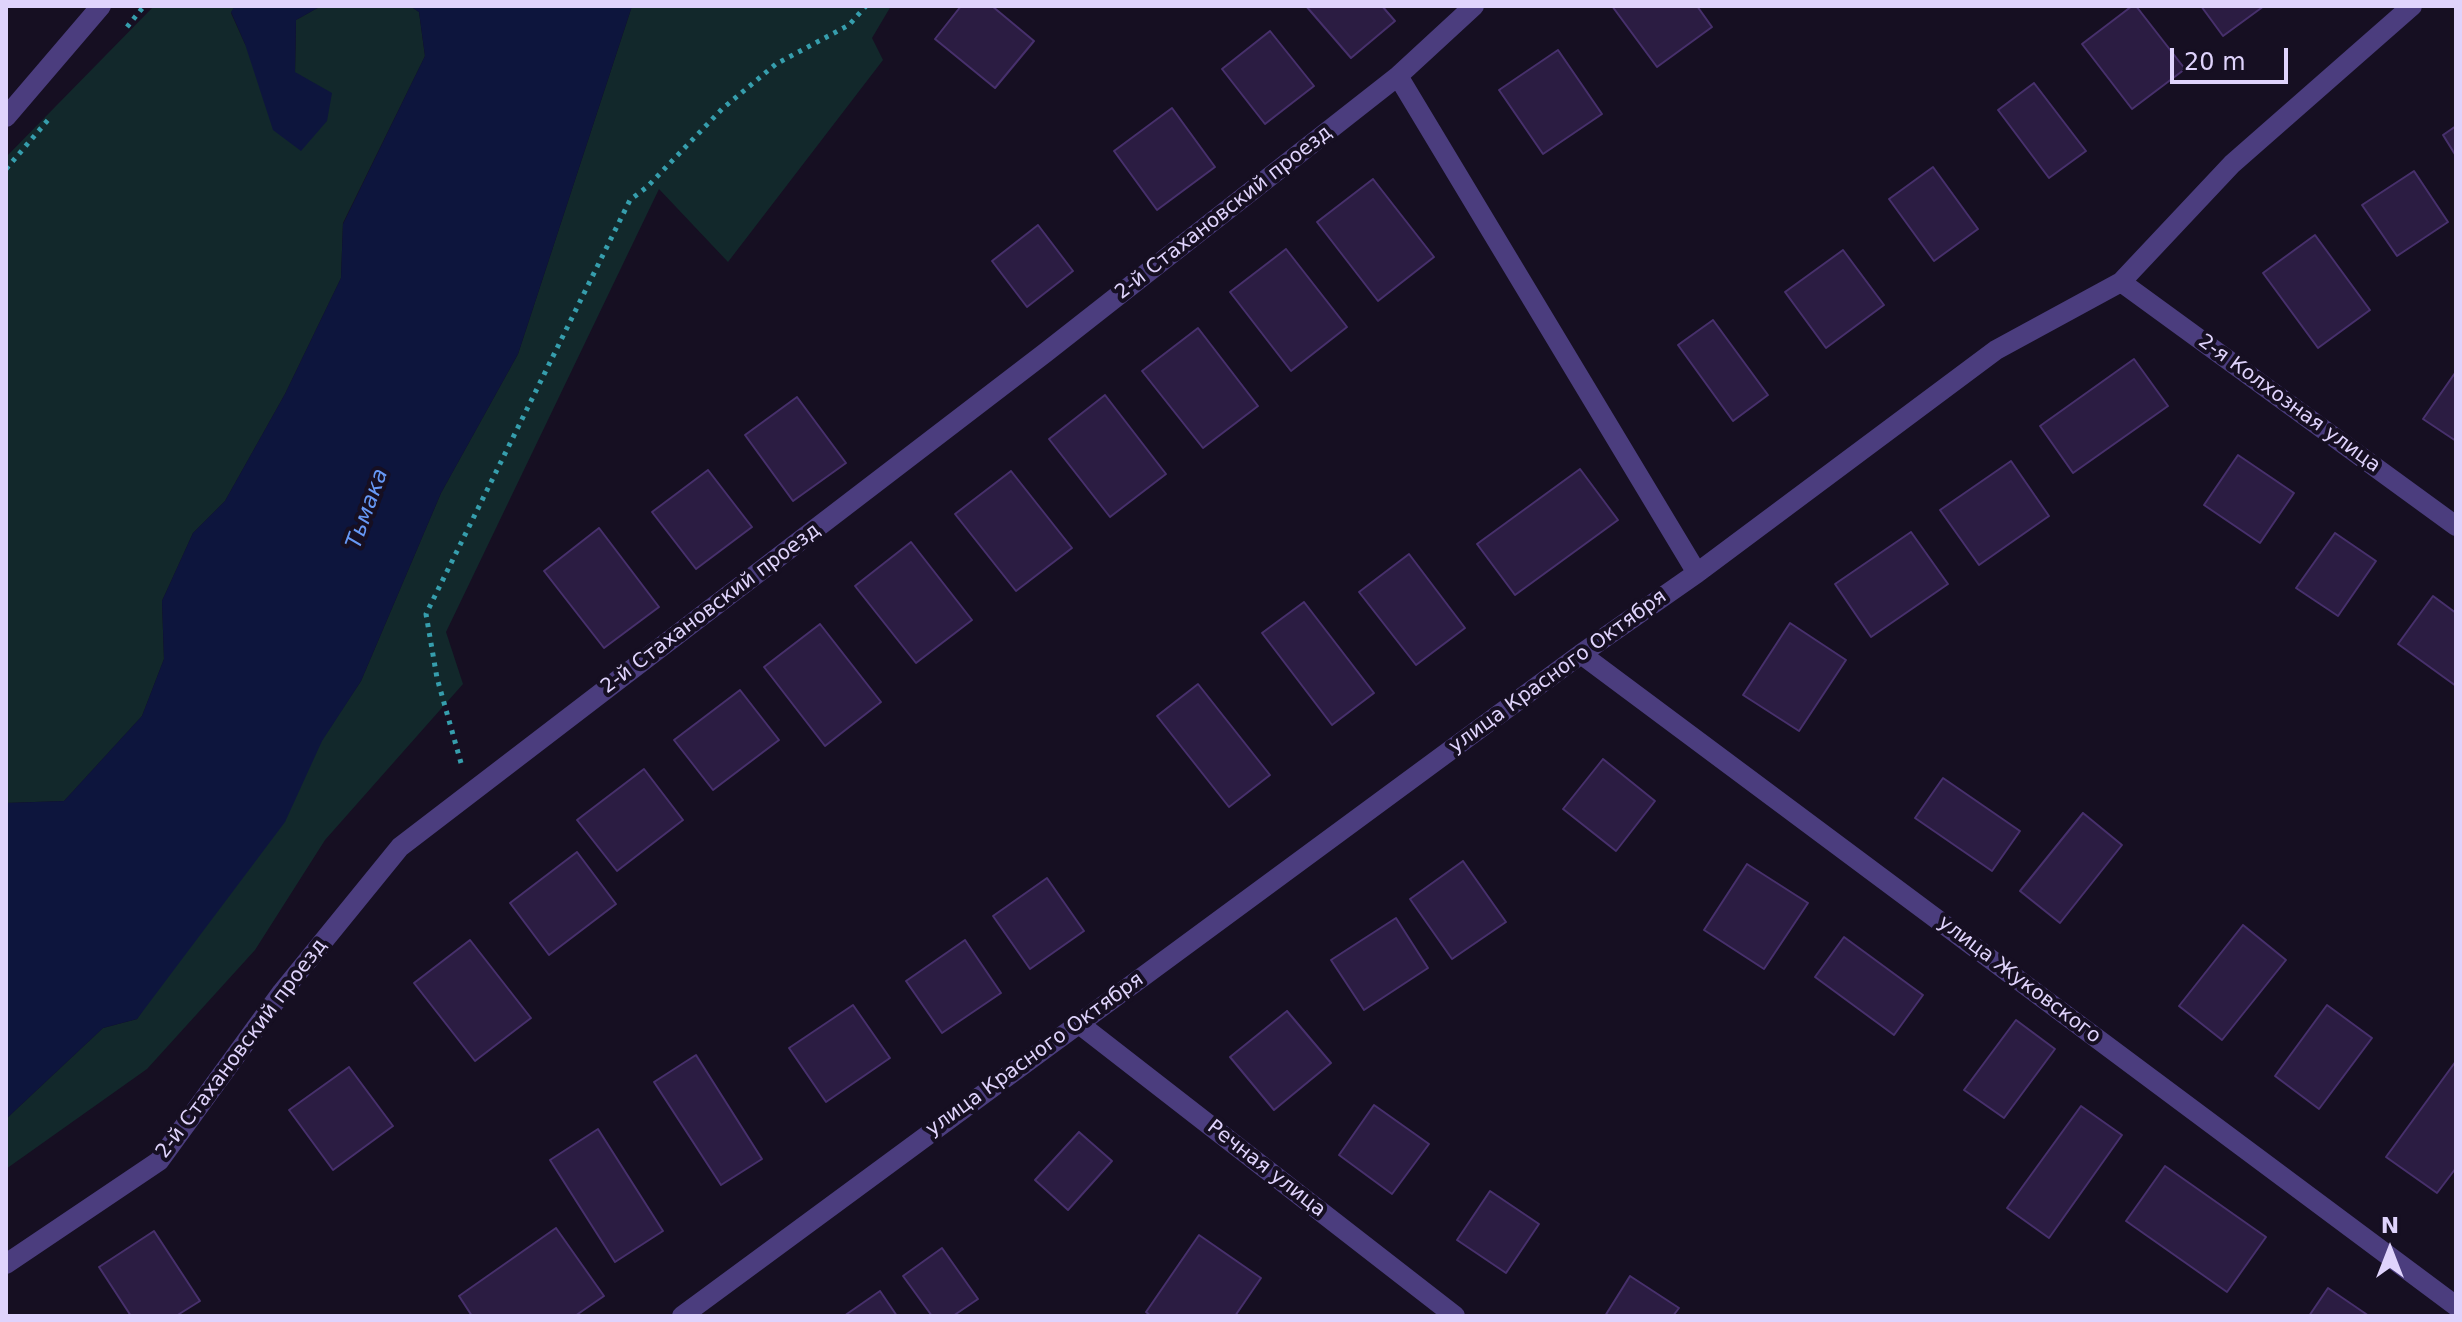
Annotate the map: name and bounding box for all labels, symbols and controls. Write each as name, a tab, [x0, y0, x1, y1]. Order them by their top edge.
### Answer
scale bar	[2174, 32, 2292, 82]
text: 20 m	[2184, 48, 2246, 76]
street label: 2-й Стахановский проезд	[1111, 121, 1337, 305]
street label: 2-я Колхозная улица	[2193, 330, 2385, 478]
water label: Тьмака	[341, 465, 395, 553]
street label: 2-й Стахановский проезд	[597, 519, 825, 699]
street label: улица Красного Октября	[1445, 585, 1671, 759]
street label: улица Жуковского	[1933, 911, 2105, 1049]
street label: 2-й Стахановский проезд	[152, 935, 332, 1163]
street label: улица Красного Октября	[922, 968, 1148, 1142]
street label: Речная улица	[1202, 1115, 1330, 1223]
north arrow	[2350, 1210, 2430, 1290]
text: N	[2381, 1213, 2399, 1238]

